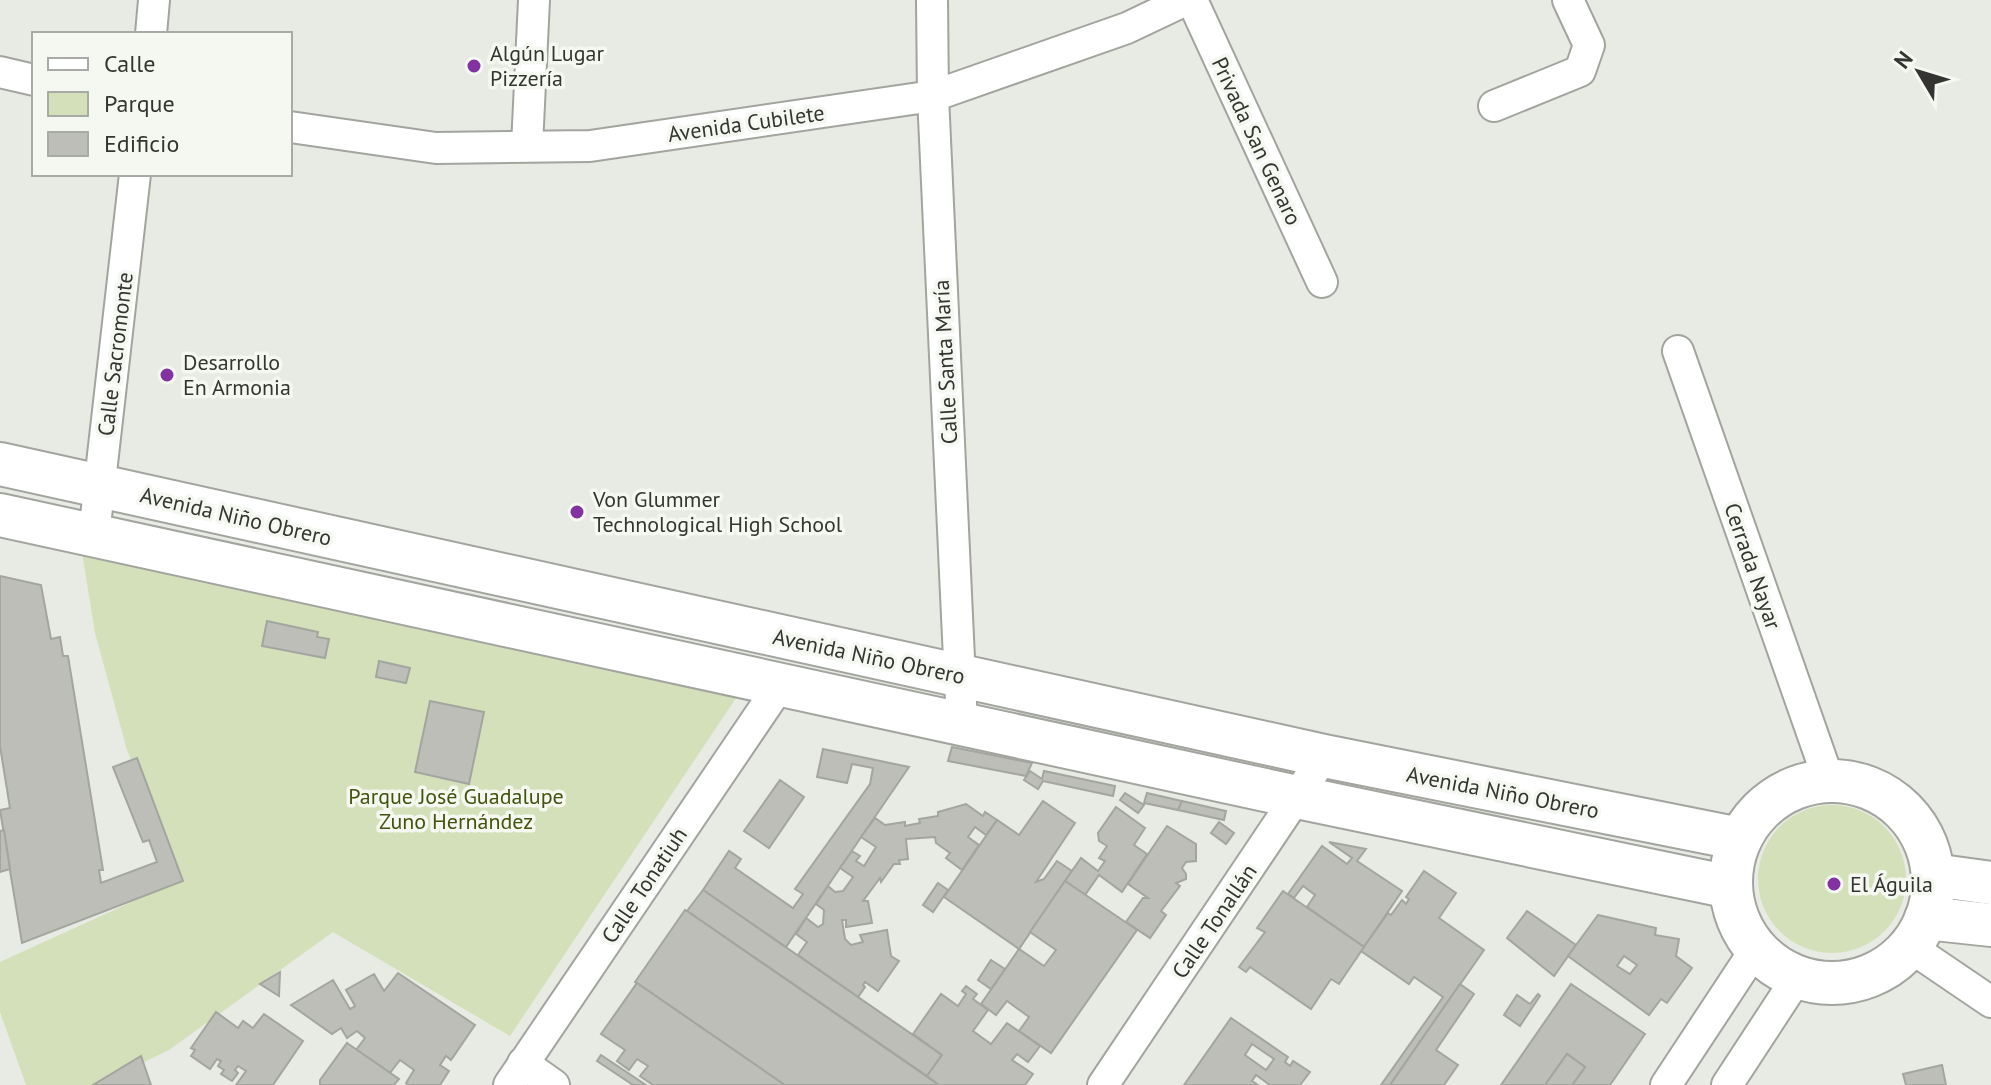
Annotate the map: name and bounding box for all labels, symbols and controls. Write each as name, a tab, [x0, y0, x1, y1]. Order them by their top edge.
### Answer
legend	[32, 32, 292, 176]
north arrow	[1879, 32, 1959, 112]
place label: Algún Lugar Pizzería	[490, 39, 604, 92]
text: N	[1888, 45, 1919, 74]
text: Calle	[104, 48, 155, 79]
street label: Privada San Genaro	[1206, 52, 1308, 230]
marker: Algún Lugar Pizzería	[465, 57, 483, 75]
text: Parque	[104, 88, 175, 119]
street label: Avenida Cubilete	[666, 98, 826, 148]
text: Edificio	[104, 128, 179, 159]
street label: Calle Sacromonte	[91, 270, 139, 438]
street label: Calle Santa María	[927, 279, 963, 445]
place label: Desarrollo En Armonia	[183, 348, 291, 401]
marker: Desarrollo En Armonia	[158, 366, 176, 384]
street label: Avenida Niño Obrero	[138, 480, 334, 552]
place label: Von Glummer Technological High School	[592, 485, 843, 538]
street label: Cerrada Nayar	[1718, 499, 1788, 633]
marker: Von Glummer Technological High School	[568, 503, 586, 521]
street label: Avenida Niño Obrero	[770, 622, 968, 690]
street label: Avenida Niño Obrero	[1404, 760, 1602, 824]
park label: Parque José Guadalupe Zuno Hernández	[348, 782, 564, 835]
street label: Calle Tonatiuh	[595, 822, 693, 948]
street label: Calle Tonallán	[1165, 858, 1263, 984]
place label: El Águila	[1850, 870, 1933, 898]
marker: El Águila	[1825, 875, 1843, 893]

